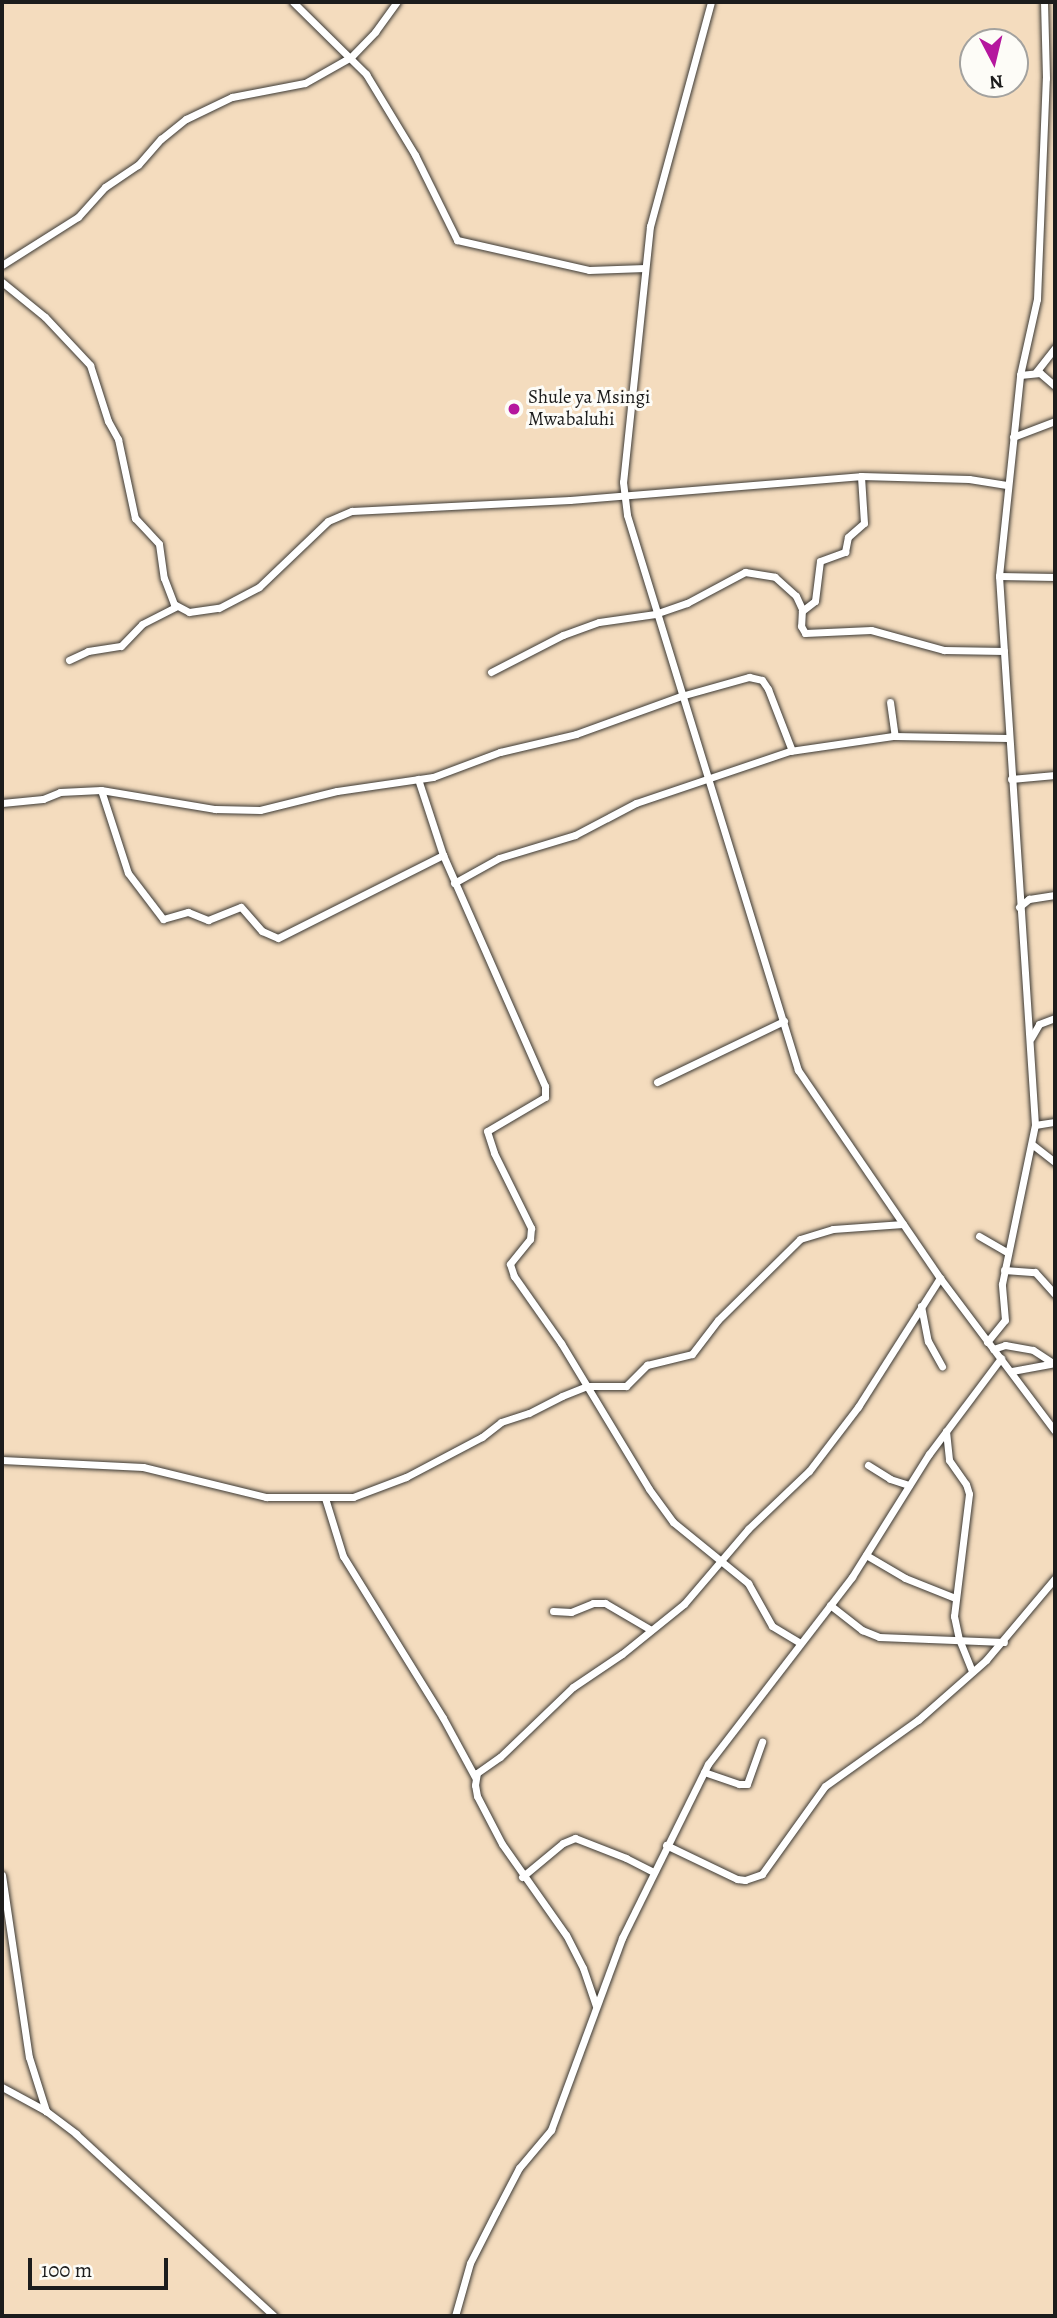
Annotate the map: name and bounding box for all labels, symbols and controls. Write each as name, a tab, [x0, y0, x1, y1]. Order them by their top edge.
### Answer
north arrow	[959, 28, 1029, 98]
text: N	[988, 68, 1005, 96]
place label: Shule ya Msingi Mwabaluhi	[528, 387, 650, 431]
marker: Shule ya Msingi Mwabaluhi	[506, 401, 522, 417]
scale bar	[32, 2244, 172, 2288]
text: 100 m	[41, 2256, 92, 2284]

